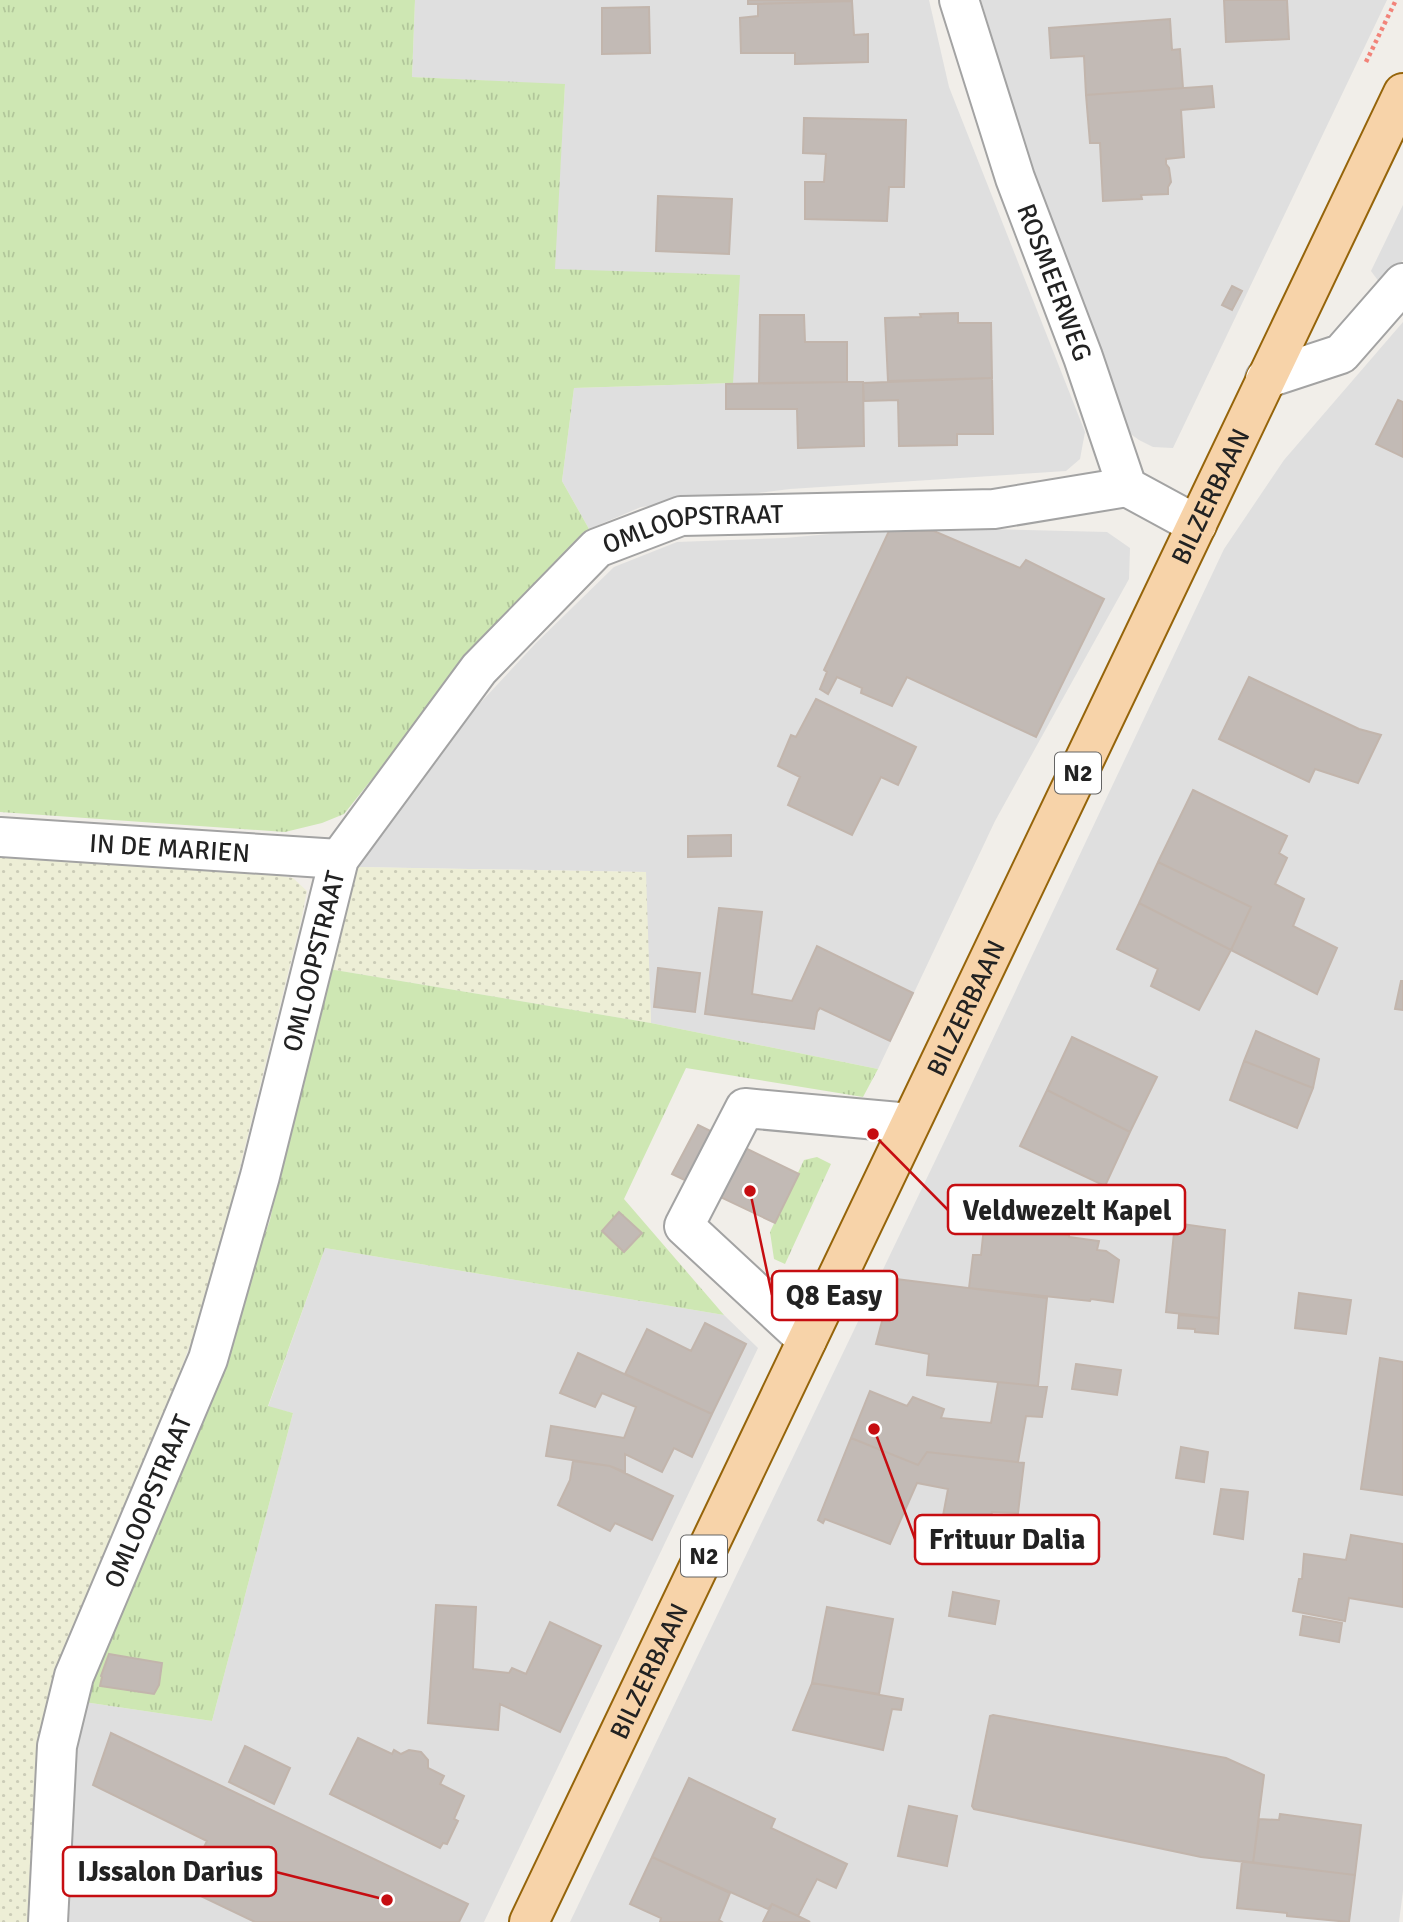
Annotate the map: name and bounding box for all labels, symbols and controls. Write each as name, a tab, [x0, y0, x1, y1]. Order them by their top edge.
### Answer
street label: ROSMEERWEG	[1009, 199, 1098, 366]
street label: BILZERBAAN	[1165, 424, 1257, 570]
street label: OMLOOPSTRAAT	[598, 499, 784, 561]
road number: N2	[1055, 752, 1101, 794]
street label: IN DE MARIEN	[88, 828, 251, 870]
street label: OMLOOPSTRAAT	[277, 868, 352, 1055]
street label: BILZERBAAN	[921, 935, 1013, 1082]
callout: Veldwezelt Kapel	[948, 1185, 1185, 1234]
text: Veldwezelt Kapel	[963, 1194, 1172, 1228]
callout: Q8 Easy	[772, 1271, 897, 1320]
text: Q8 Easy	[786, 1279, 882, 1313]
street label: OMLOOPSTRAAT	[98, 1410, 200, 1593]
callout: Frituur Dalia	[915, 1515, 1099, 1564]
text: Frituur Dalia	[929, 1523, 1085, 1557]
road number: N2	[681, 1536, 727, 1576]
street label: BILZERBAAN	[604, 1598, 696, 1745]
callout: IJssalon Darius	[63, 1847, 276, 1896]
text: IJssalon Darius	[77, 1855, 263, 1889]

